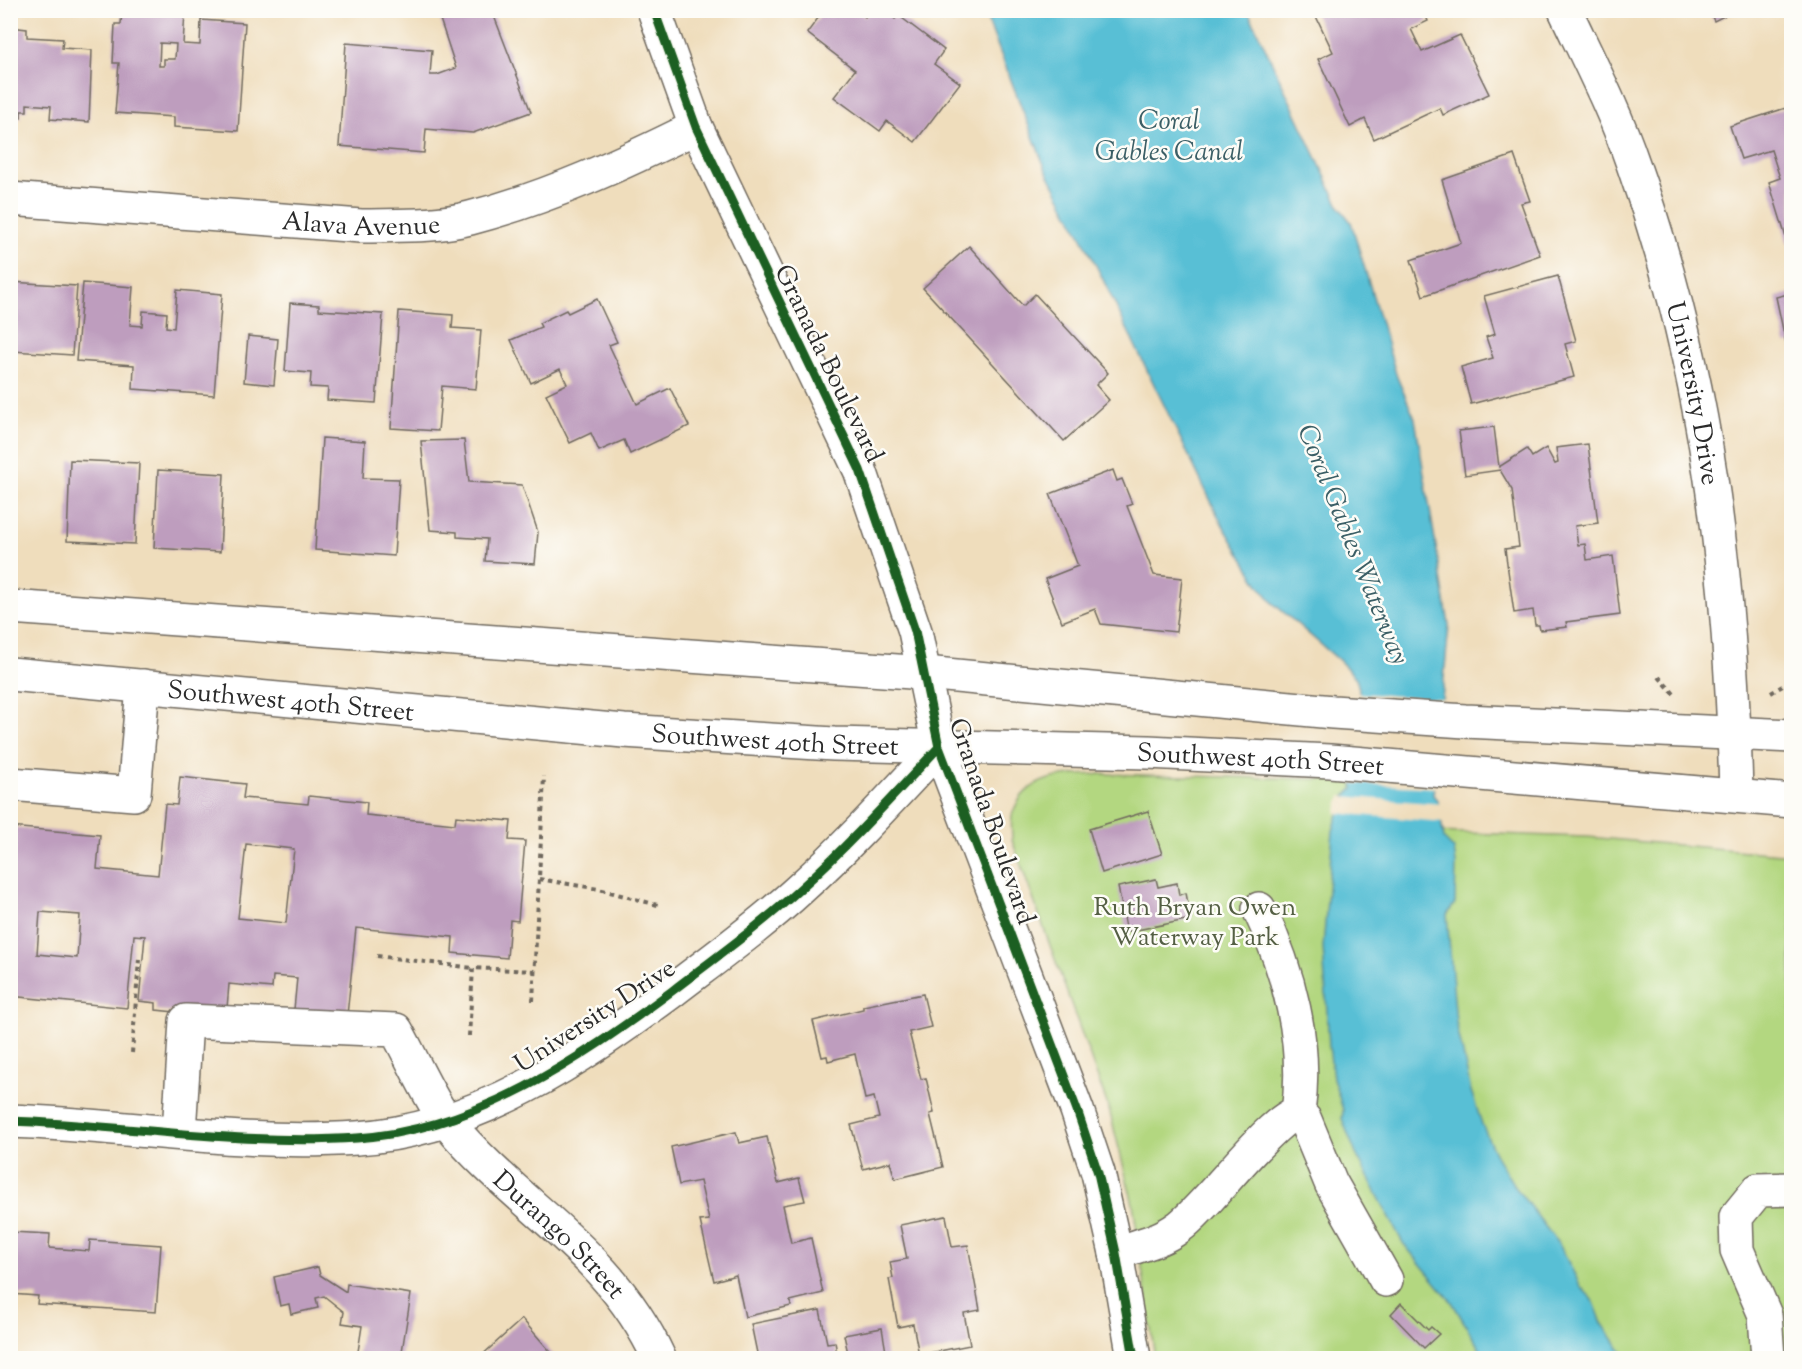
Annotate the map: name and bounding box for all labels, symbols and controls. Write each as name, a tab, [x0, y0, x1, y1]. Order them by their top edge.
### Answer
water label: Coral Gables Canal	[1095, 103, 1243, 173]
street label: Alava Avenue	[281, 204, 442, 247]
street label: Granada Boulevard	[764, 259, 892, 470]
street label: University Drive	[1655, 298, 1728, 488]
water label: Coral Gables Waterway	[1286, 419, 1418, 671]
street label: Southwest 40th Street	[166, 673, 416, 732]
street label: Granada Boulevard	[938, 714, 1043, 930]
street label: Southwest 40th Street	[650, 717, 899, 767]
street label: Southwest 40th Street	[1137, 736, 1386, 787]
park label: Ruth Bryan Owen Waterway Park	[1094, 890, 1296, 957]
street label: University Drive	[507, 951, 683, 1083]
street label: Durango Street	[484, 1163, 633, 1308]

